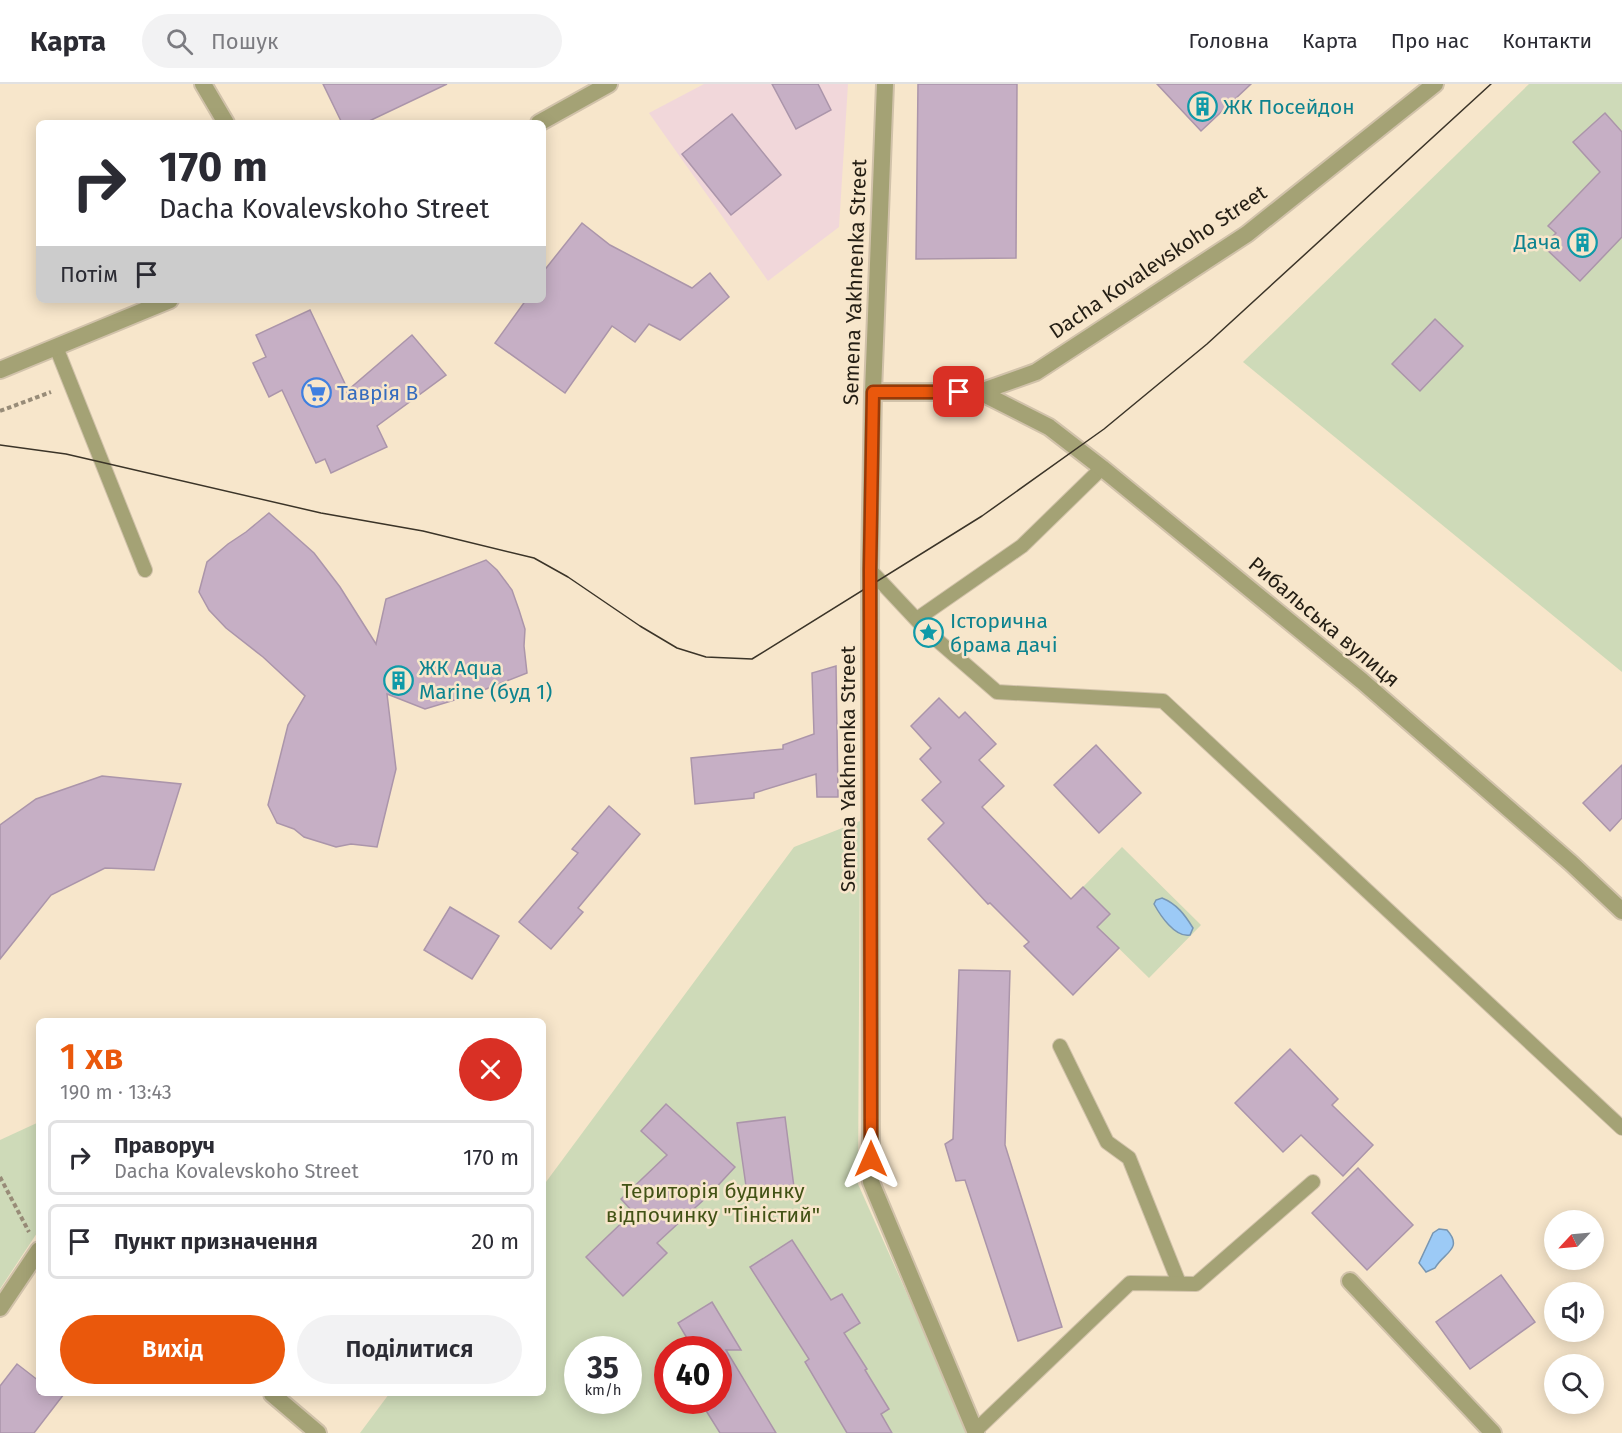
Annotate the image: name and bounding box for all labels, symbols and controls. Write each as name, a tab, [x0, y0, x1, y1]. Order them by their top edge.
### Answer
search box	[142, 14, 562, 68]
text: Карта	[30, 25, 106, 58]
icon: search	[163, 25, 196, 58]
text: Пошук	[211, 28, 278, 55]
text: Головна	[1188, 28, 1269, 54]
text: Карта	[1302, 28, 1358, 54]
text: Про нас	[1391, 28, 1469, 54]
text: Контакти	[1502, 28, 1592, 54]
building icon: ЖК Посейдон	[1186, 91, 1218, 123]
place label: ЖК Посейдон	[1223, 94, 1355, 120]
text: 170 m	[159, 142, 268, 192]
icon: right	[60, 144, 138, 222]
street label: Semena Yakhnenka Street	[838, 158, 872, 406]
street label: Dacha Kovalevskoho Street	[1044, 179, 1272, 345]
text: Dacha Kovalevskoho Street	[159, 193, 489, 225]
building icon: Дача	[1566, 226, 1598, 258]
place label: Дача	[1513, 229, 1561, 255]
icon: arrive	[130, 258, 163, 291]
text: Потім	[60, 261, 118, 288]
pin	[933, 366, 984, 417]
icon: arrive	[942, 375, 975, 408]
supermarket icon: Таврія В	[300, 377, 332, 409]
place label: Таврія В	[337, 380, 418, 406]
street label: Рибальська вулиця	[1243, 551, 1405, 693]
place label: Історична брама дачі	[950, 608, 1058, 658]
place icon: Історична брама дачі	[913, 617, 945, 649]
street label: Semena Yakhnenka Street	[835, 645, 861, 892]
place label: ЖК Aqua Marine (буд 1)	[419, 655, 552, 705]
building icon: ЖК Aqua Marine (буд 1)	[382, 664, 414, 696]
text: 1 хв	[60, 1035, 123, 1079]
button: close	[459, 1038, 522, 1101]
text: 190 m · 13:43	[60, 1080, 172, 1104]
position arrow	[839, 1127, 903, 1191]
text: Праворуч	[114, 1132, 215, 1159]
icon: right	[63, 1141, 96, 1174]
text: 170 m	[463, 1144, 519, 1171]
text: Dacha Kovalevskoho Street	[114, 1159, 359, 1183]
park label: Територія будинку відпочинку "Тіністий"	[606, 1178, 820, 1228]
north arrow	[1544, 1210, 1604, 1270]
map controls	[1544, 1210, 1604, 1414]
icon: arrive	[63, 1225, 96, 1258]
text: Пункт призначення	[114, 1228, 318, 1255]
text: 20 m	[471, 1228, 519, 1255]
button: sound	[1544, 1282, 1604, 1342]
button: Вихід	[60, 1315, 285, 1384]
button: Поділитися	[297, 1315, 522, 1384]
speed limit sign: 40	[654, 1336, 732, 1414]
text: 35	[587, 1350, 619, 1386]
button: search	[1544, 1354, 1604, 1414]
text: km/h	[584, 1381, 622, 1399]

